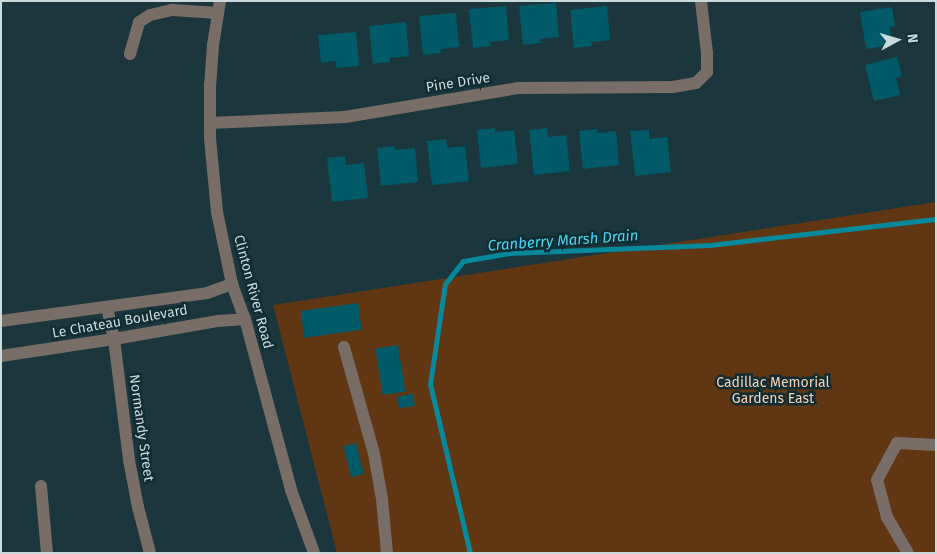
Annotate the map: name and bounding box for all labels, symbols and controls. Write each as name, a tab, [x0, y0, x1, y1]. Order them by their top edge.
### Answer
north arrow	[872, 15, 922, 65]
text: N	[903, 33, 921, 44]
street label: Pine Drive	[425, 70, 491, 96]
water label: Cranberry Marsh Drain	[487, 227, 639, 255]
street label: Clinton River Road	[230, 233, 276, 351]
street label: Le Chateau Boulevard	[51, 302, 189, 342]
street label: Normandy Street	[125, 373, 157, 483]
park label: Cadillac Memorial Gardens East	[716, 375, 830, 408]

